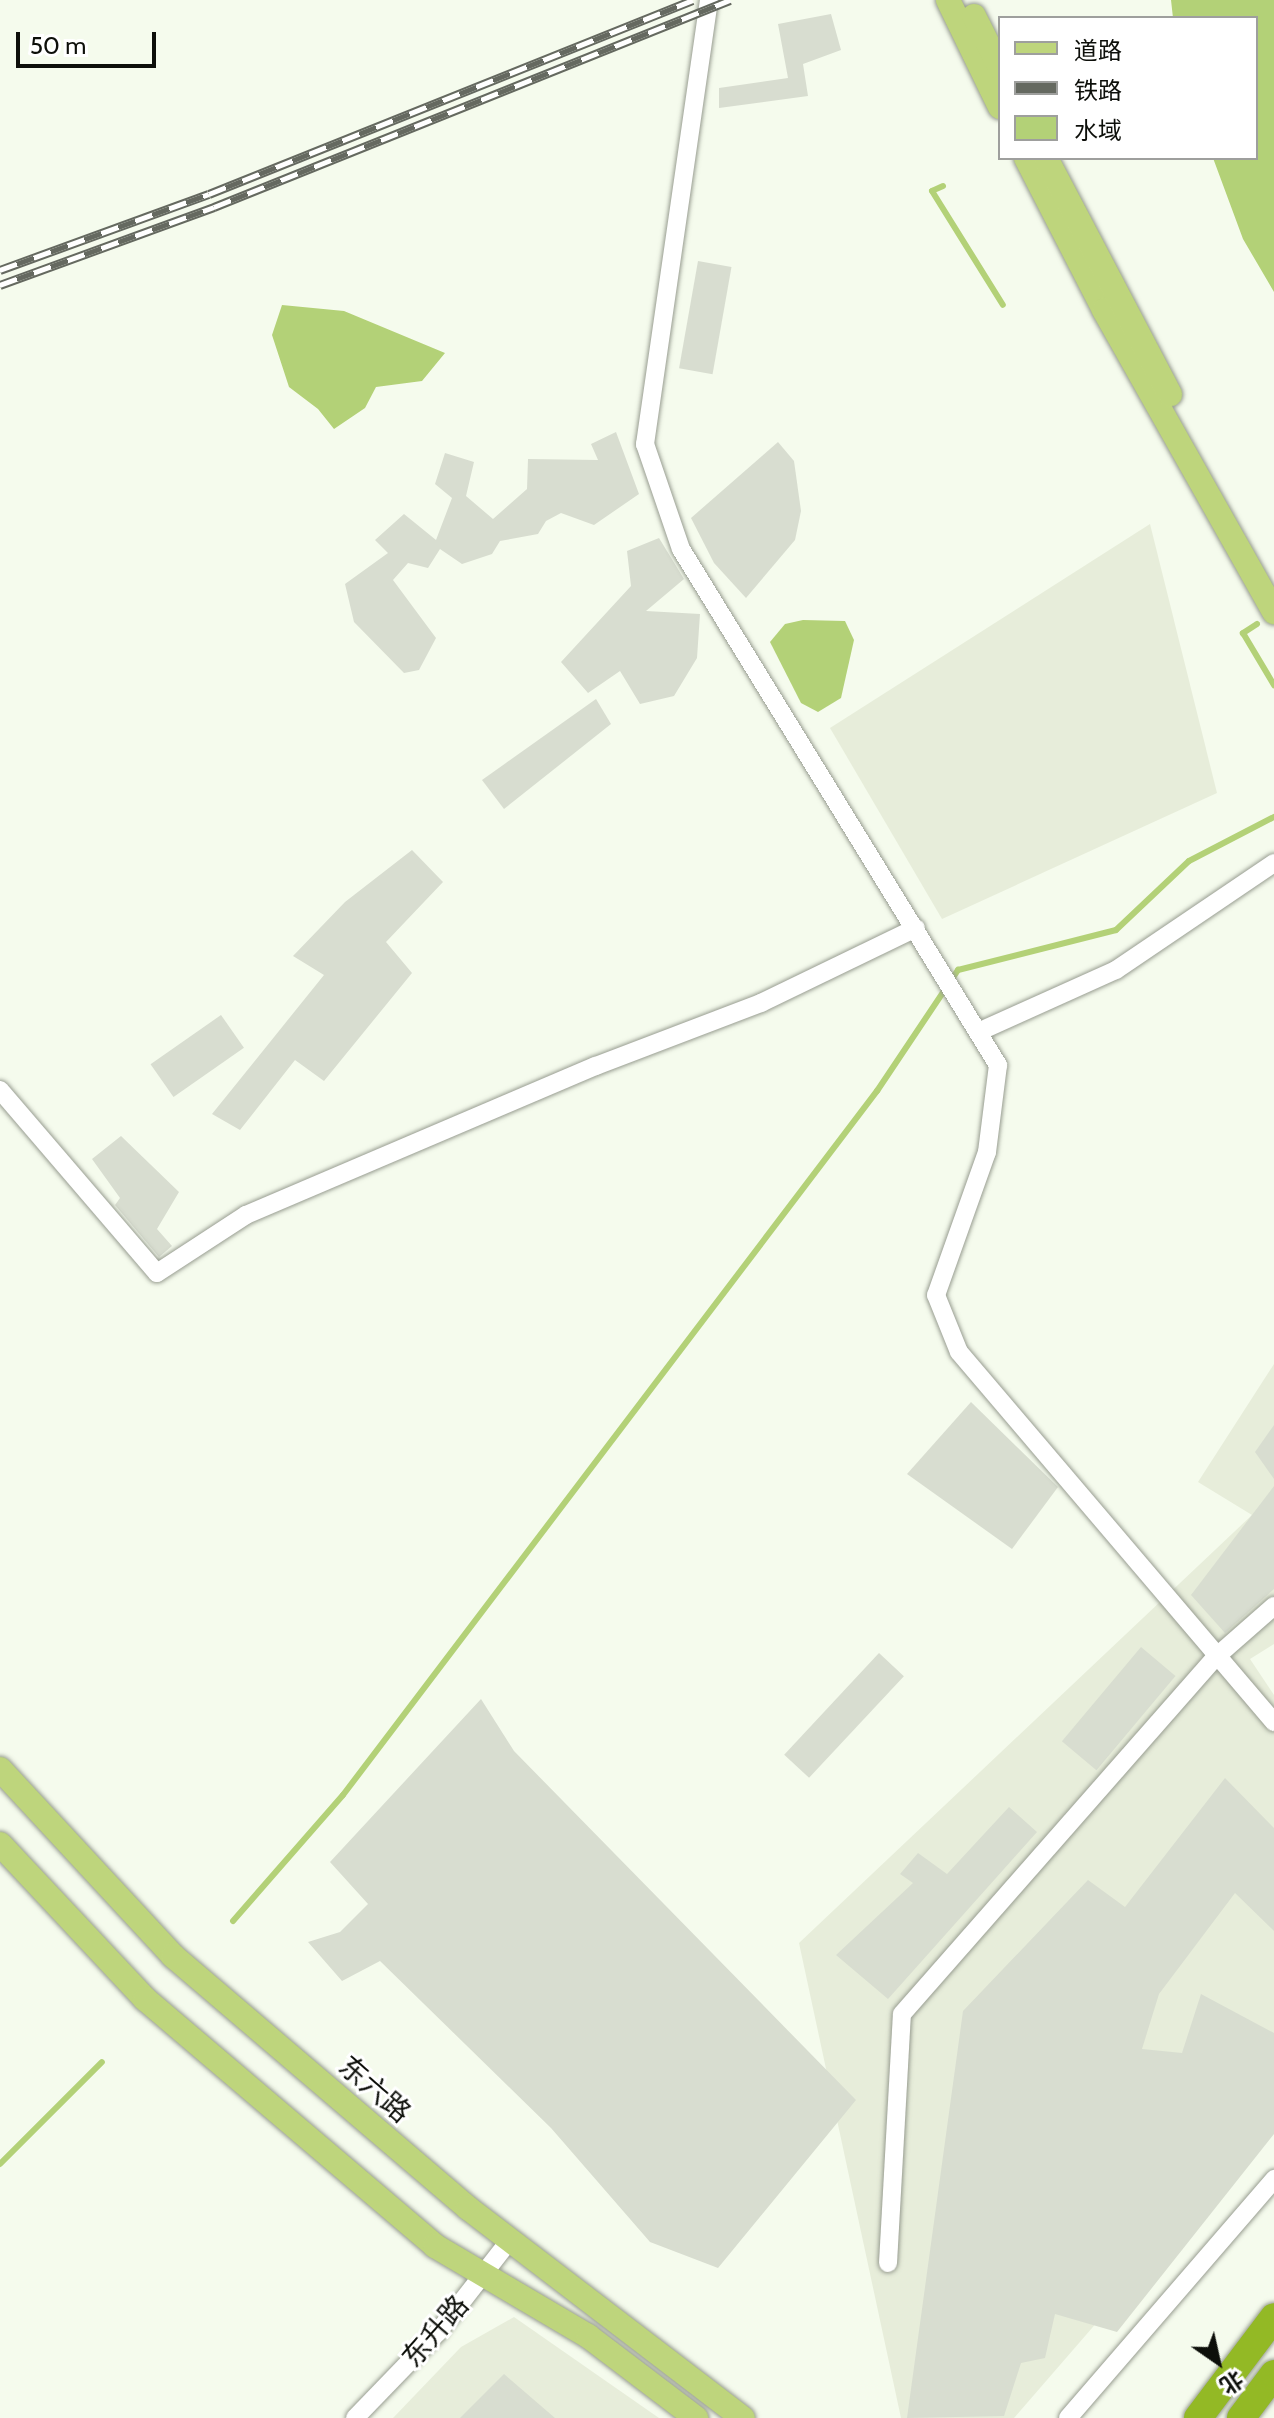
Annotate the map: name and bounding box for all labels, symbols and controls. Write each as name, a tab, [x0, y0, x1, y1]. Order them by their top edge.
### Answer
scale bar	[20, 16, 160, 66]
legend	[998, 16, 1258, 160]
text: 50 m	[30, 31, 86, 60]
text: 道路	[1074, 36, 1122, 65]
text: 铁路	[1074, 76, 1122, 105]
text: 水域	[1074, 116, 1122, 145]
street label: 东六路	[332, 2049, 418, 2129]
street label: 东升路	[395, 2288, 475, 2374]
north arrow	[1178, 2322, 1258, 2402]
text: 北	[1215, 2365, 1248, 2400]

